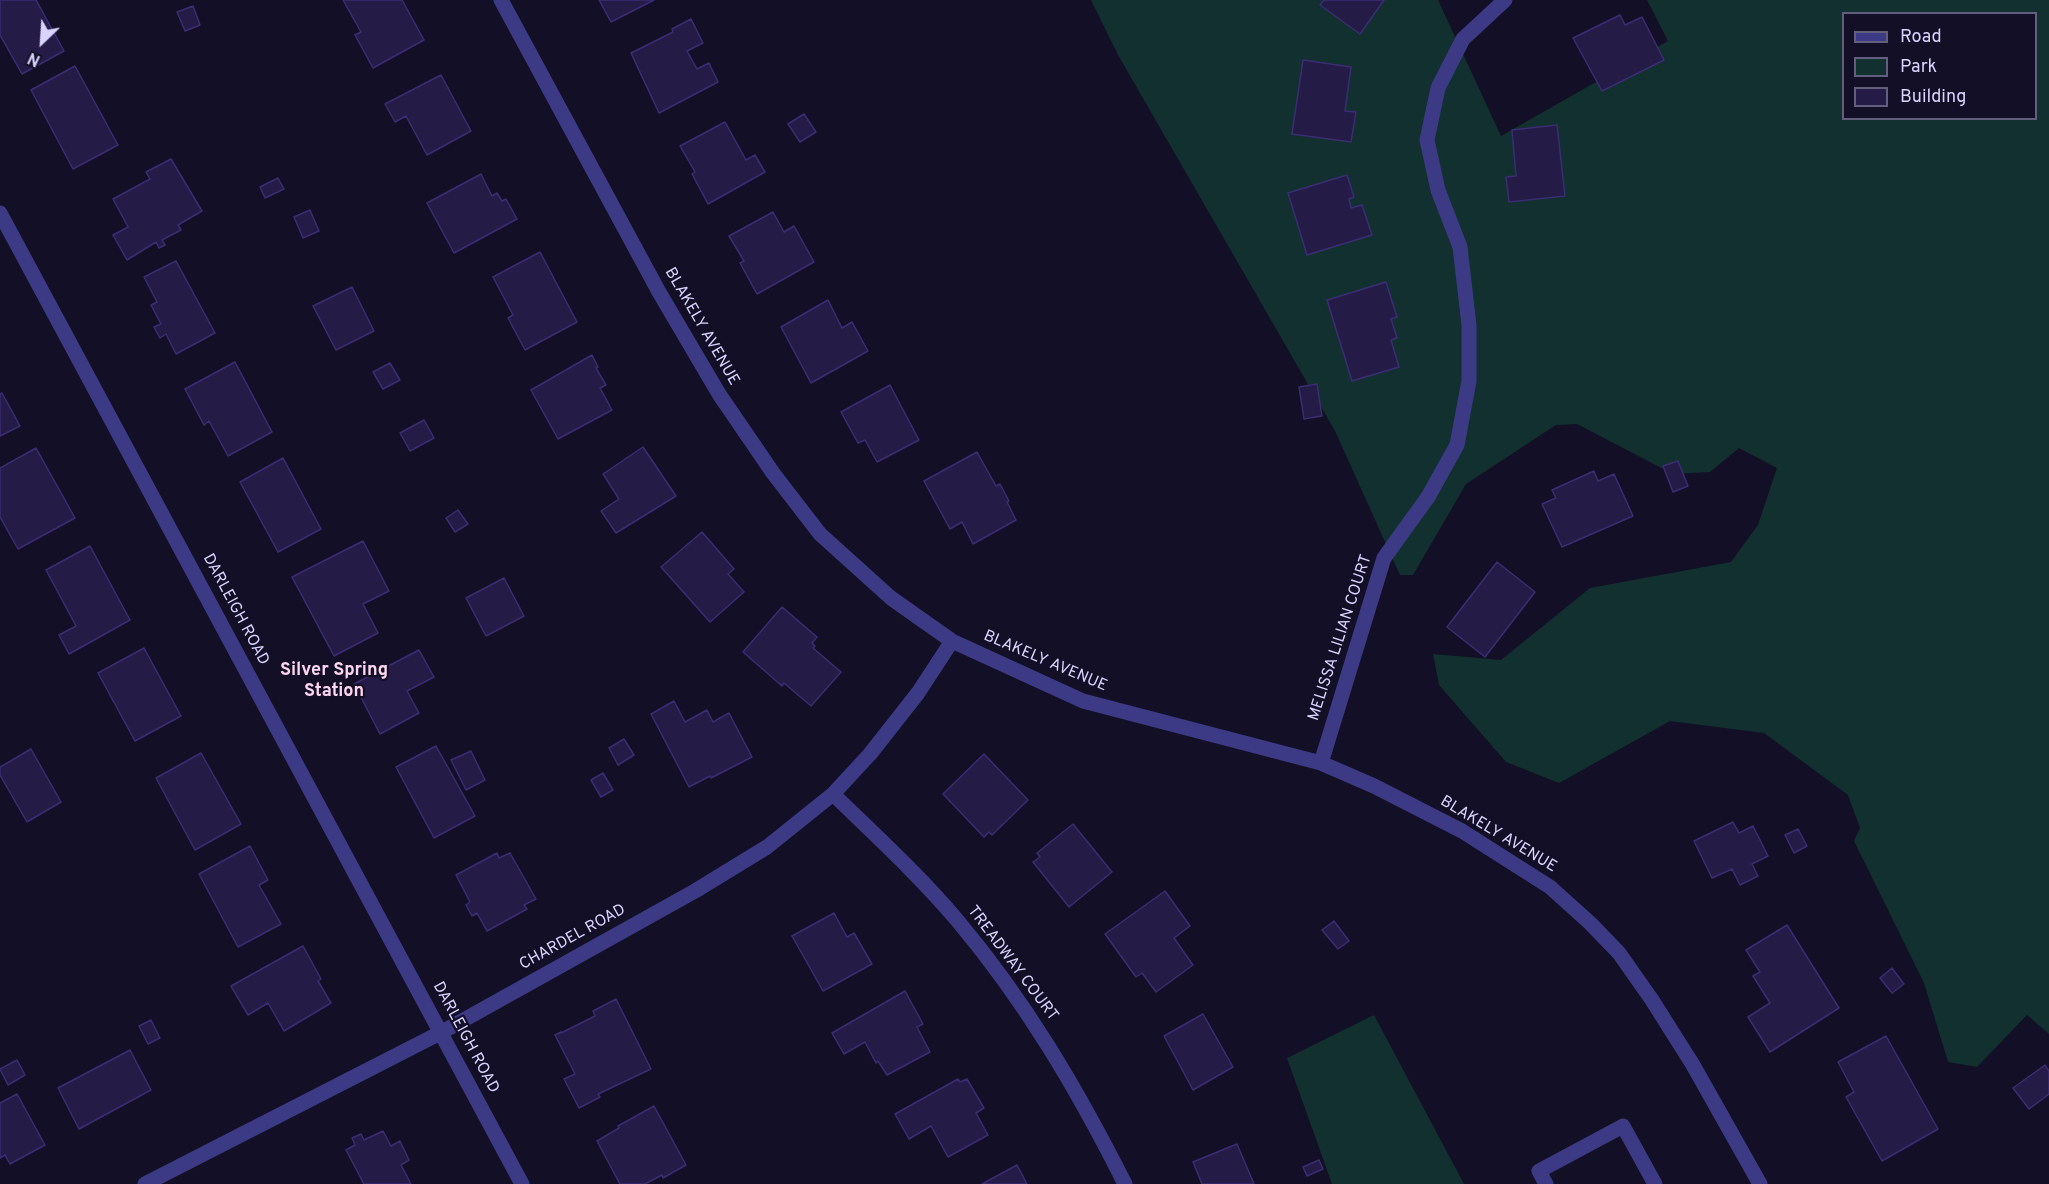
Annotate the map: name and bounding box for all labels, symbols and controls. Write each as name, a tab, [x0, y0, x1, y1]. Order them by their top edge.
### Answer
north arrow	[12, 12, 72, 72]
legend	[1842, 12, 2037, 120]
text: Road	[1900, 26, 1942, 49]
text: N	[25, 47, 44, 70]
text: Park	[1900, 56, 1937, 79]
text: Building	[1900, 86, 1966, 109]
street label: BLAKELY AVENUE	[660, 265, 742, 389]
street label: DARLEIGH ROAD	[198, 551, 272, 669]
street label: MELISSA LILIAN COURT	[1305, 552, 1377, 724]
street label: BLAKELY AVENUE	[980, 627, 1110, 697]
district label: Silver Spring Station	[280, 660, 388, 702]
street label: BLAKELY AVENUE	[1436, 793, 1560, 877]
street label: CHARDEL ROAD	[517, 901, 629, 975]
street label: TREADWAY COURT	[962, 903, 1062, 1025]
street label: DARLEIGH ROAD	[428, 979, 502, 1097]

